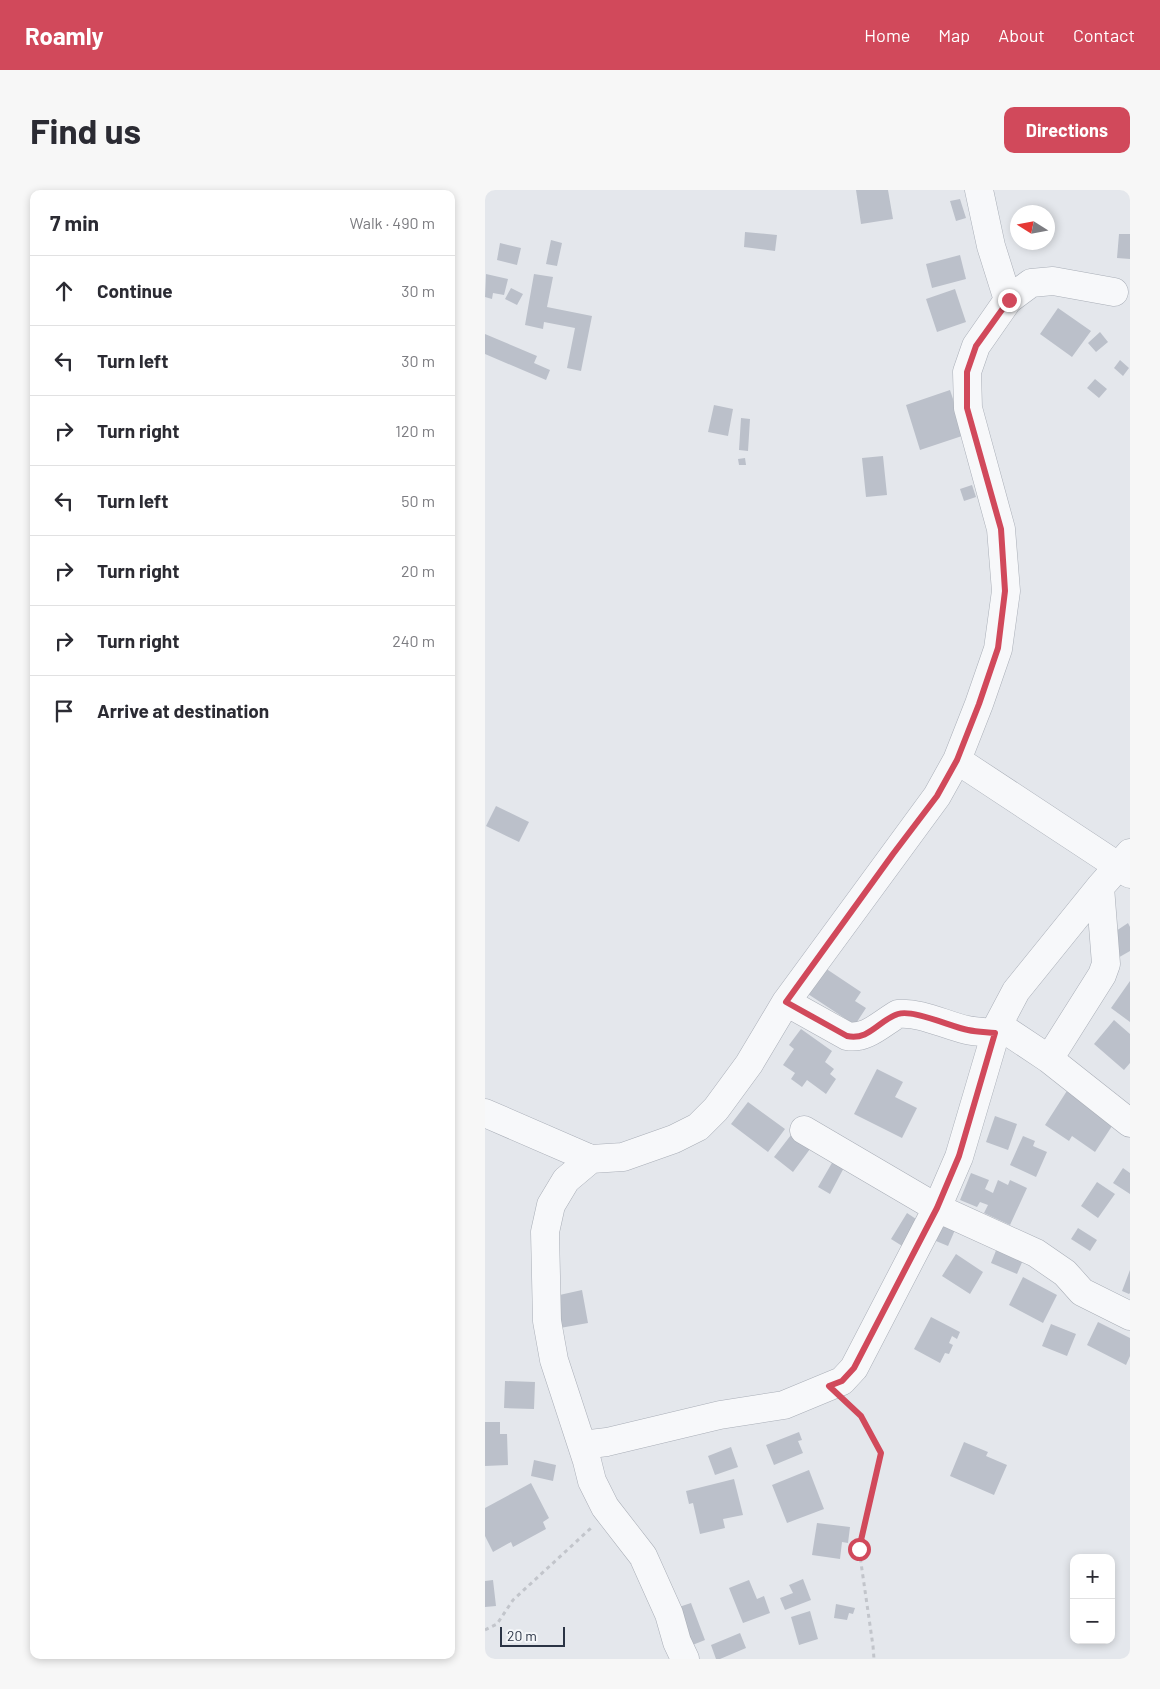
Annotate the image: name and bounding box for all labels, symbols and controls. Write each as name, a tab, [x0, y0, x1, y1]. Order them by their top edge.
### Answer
text: Roamly	[25, 21, 104, 50]
text: Home	[864, 24, 910, 46]
text: Map	[938, 24, 970, 46]
text: About	[998, 24, 1045, 46]
text: Contact	[1073, 24, 1135, 46]
button: Directions	[1004, 107, 1130, 153]
text: Find us	[30, 109, 141, 151]
north arrow	[1010, 205, 1055, 250]
text: 7 min	[50, 210, 99, 235]
text: Walk · 490 m	[349, 213, 435, 232]
icon: ahead	[50, 277, 78, 305]
text: Continue	[97, 279, 173, 302]
text: 30 m	[401, 281, 435, 300]
route end	[998, 289, 1021, 312]
icon: left	[50, 347, 78, 375]
text: Turn left	[97, 349, 168, 372]
text: 30 m	[401, 351, 435, 370]
icon: right	[50, 417, 78, 445]
text: Turn right	[97, 419, 179, 442]
text: 120 m	[395, 421, 435, 440]
icon: left	[50, 487, 78, 515]
text: Turn left	[97, 489, 168, 512]
text: 50 m	[401, 491, 435, 510]
icon: right	[50, 557, 78, 585]
text: Turn right	[97, 559, 179, 582]
text: 20 m	[401, 561, 435, 580]
icon: right	[50, 627, 78, 655]
text: Turn right	[97, 629, 179, 652]
text: 240 m	[392, 631, 435, 650]
icon: arrive	[50, 697, 78, 725]
text: Arrive at destination	[97, 699, 269, 722]
route start	[848, 1538, 871, 1561]
map controls	[1070, 1554, 1115, 1644]
button: +	[1070, 1554, 1115, 1599]
button: −	[1070, 1599, 1115, 1644]
scale bar	[500, 1624, 565, 1647]
text: 20 m	[507, 1627, 537, 1644]

